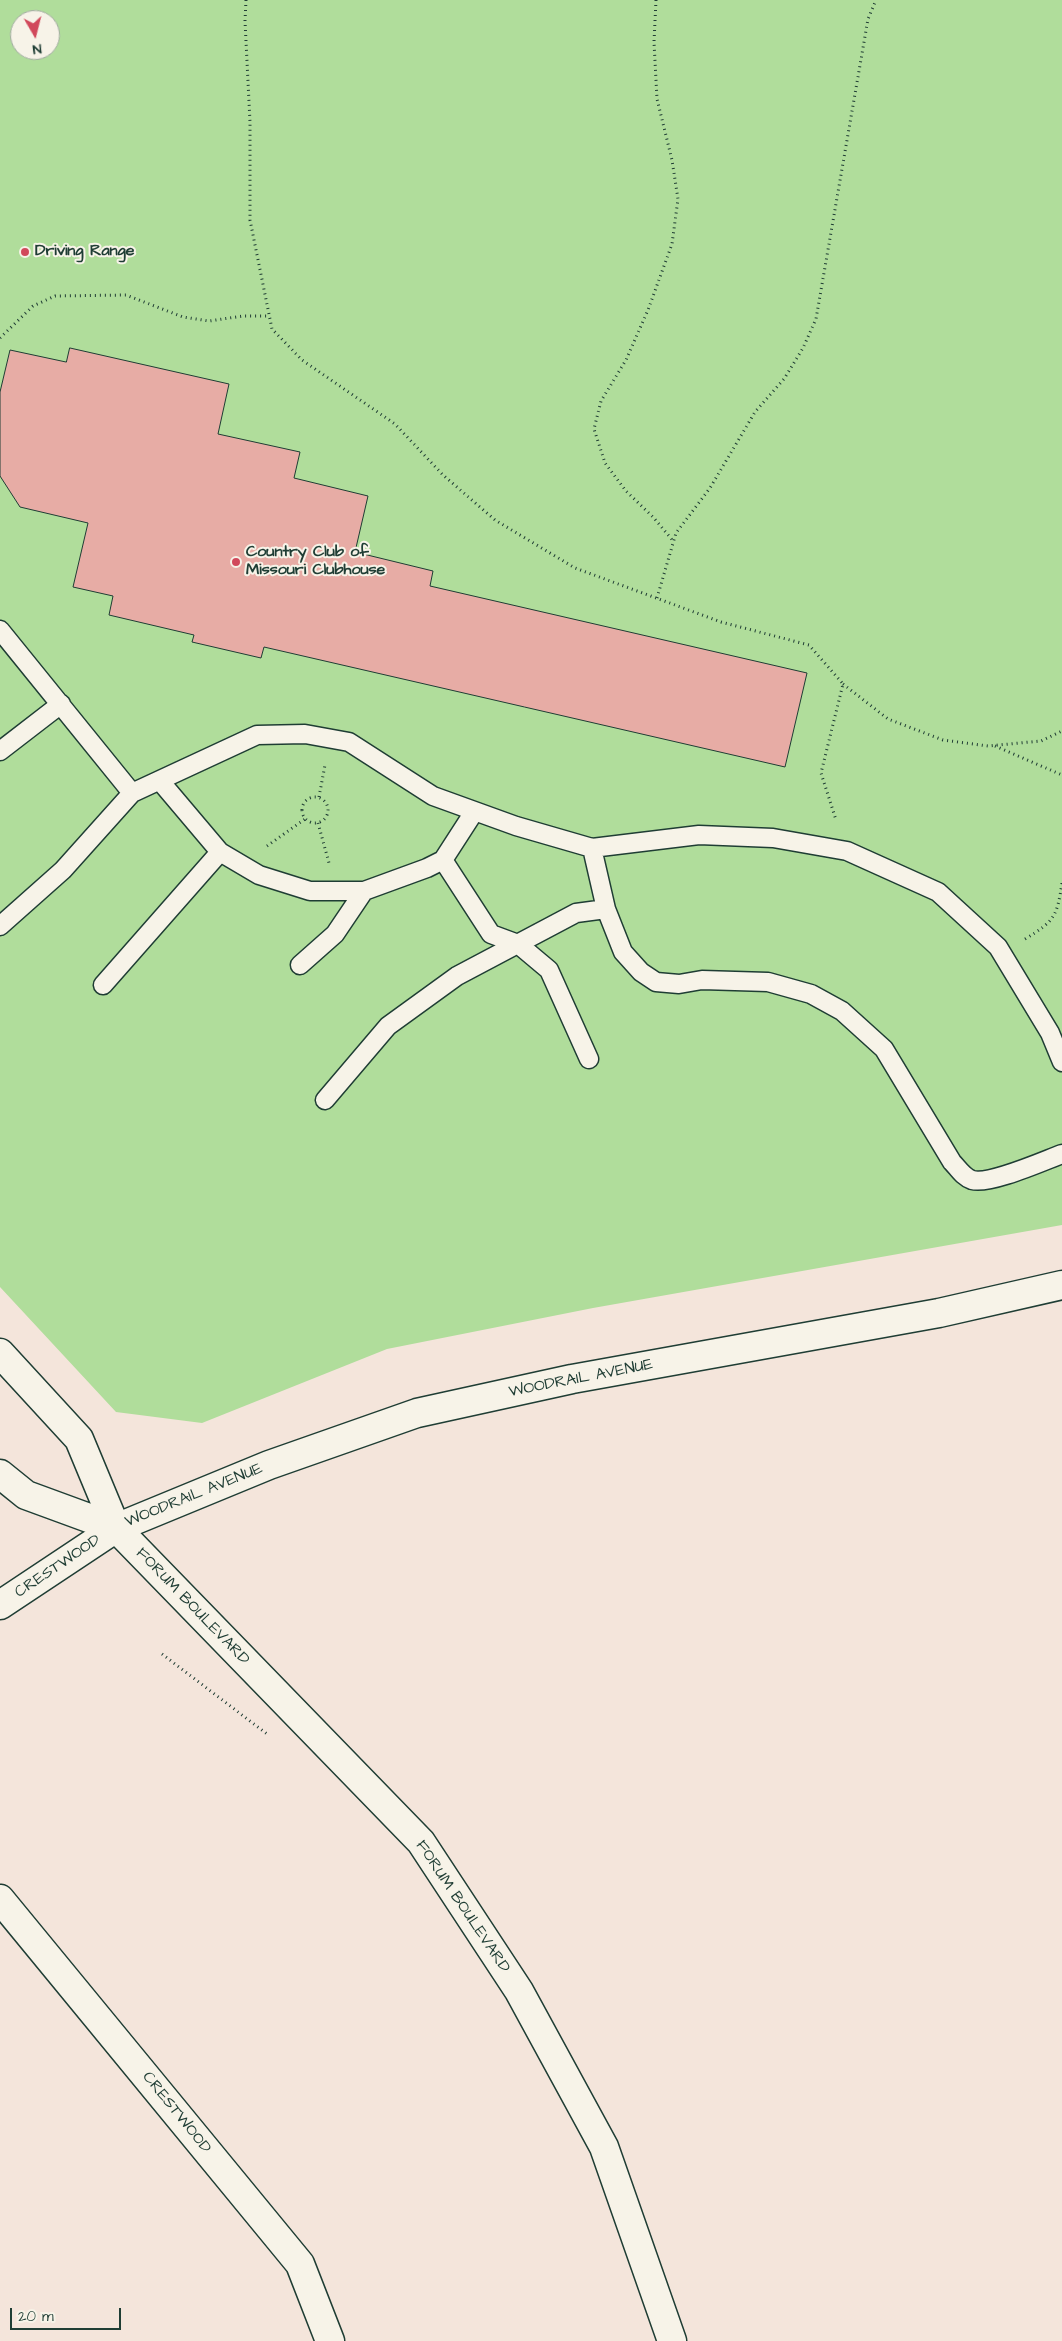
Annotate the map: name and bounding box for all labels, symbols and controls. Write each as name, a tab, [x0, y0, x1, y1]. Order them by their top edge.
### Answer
north arrow	[10, 10, 60, 60]
text: N	[31, 38, 43, 59]
place label: Driving Range	[35, 242, 134, 262]
marker: Driving Range	[19, 246, 31, 258]
place label: Country Club of Missouri Clubhouse	[246, 543, 385, 581]
marker: Country Club of Missouri Clubhouse	[230, 556, 242, 568]
street label: WOODRAIL AVENUE	[507, 1356, 655, 1402]
street label: WOODRAIL AVENUE	[122, 1460, 266, 1532]
street label: CRESTWOOD	[11, 1531, 105, 1603]
street label: FORUM BOULEVARD	[131, 1544, 253, 1670]
street label: FORUM BOULEVARD	[411, 1837, 513, 1977]
street label: CRESTWOOD	[137, 2068, 215, 2158]
scale bar	[12, 2298, 124, 2330]
text: 20 m	[18, 2306, 54, 2327]

